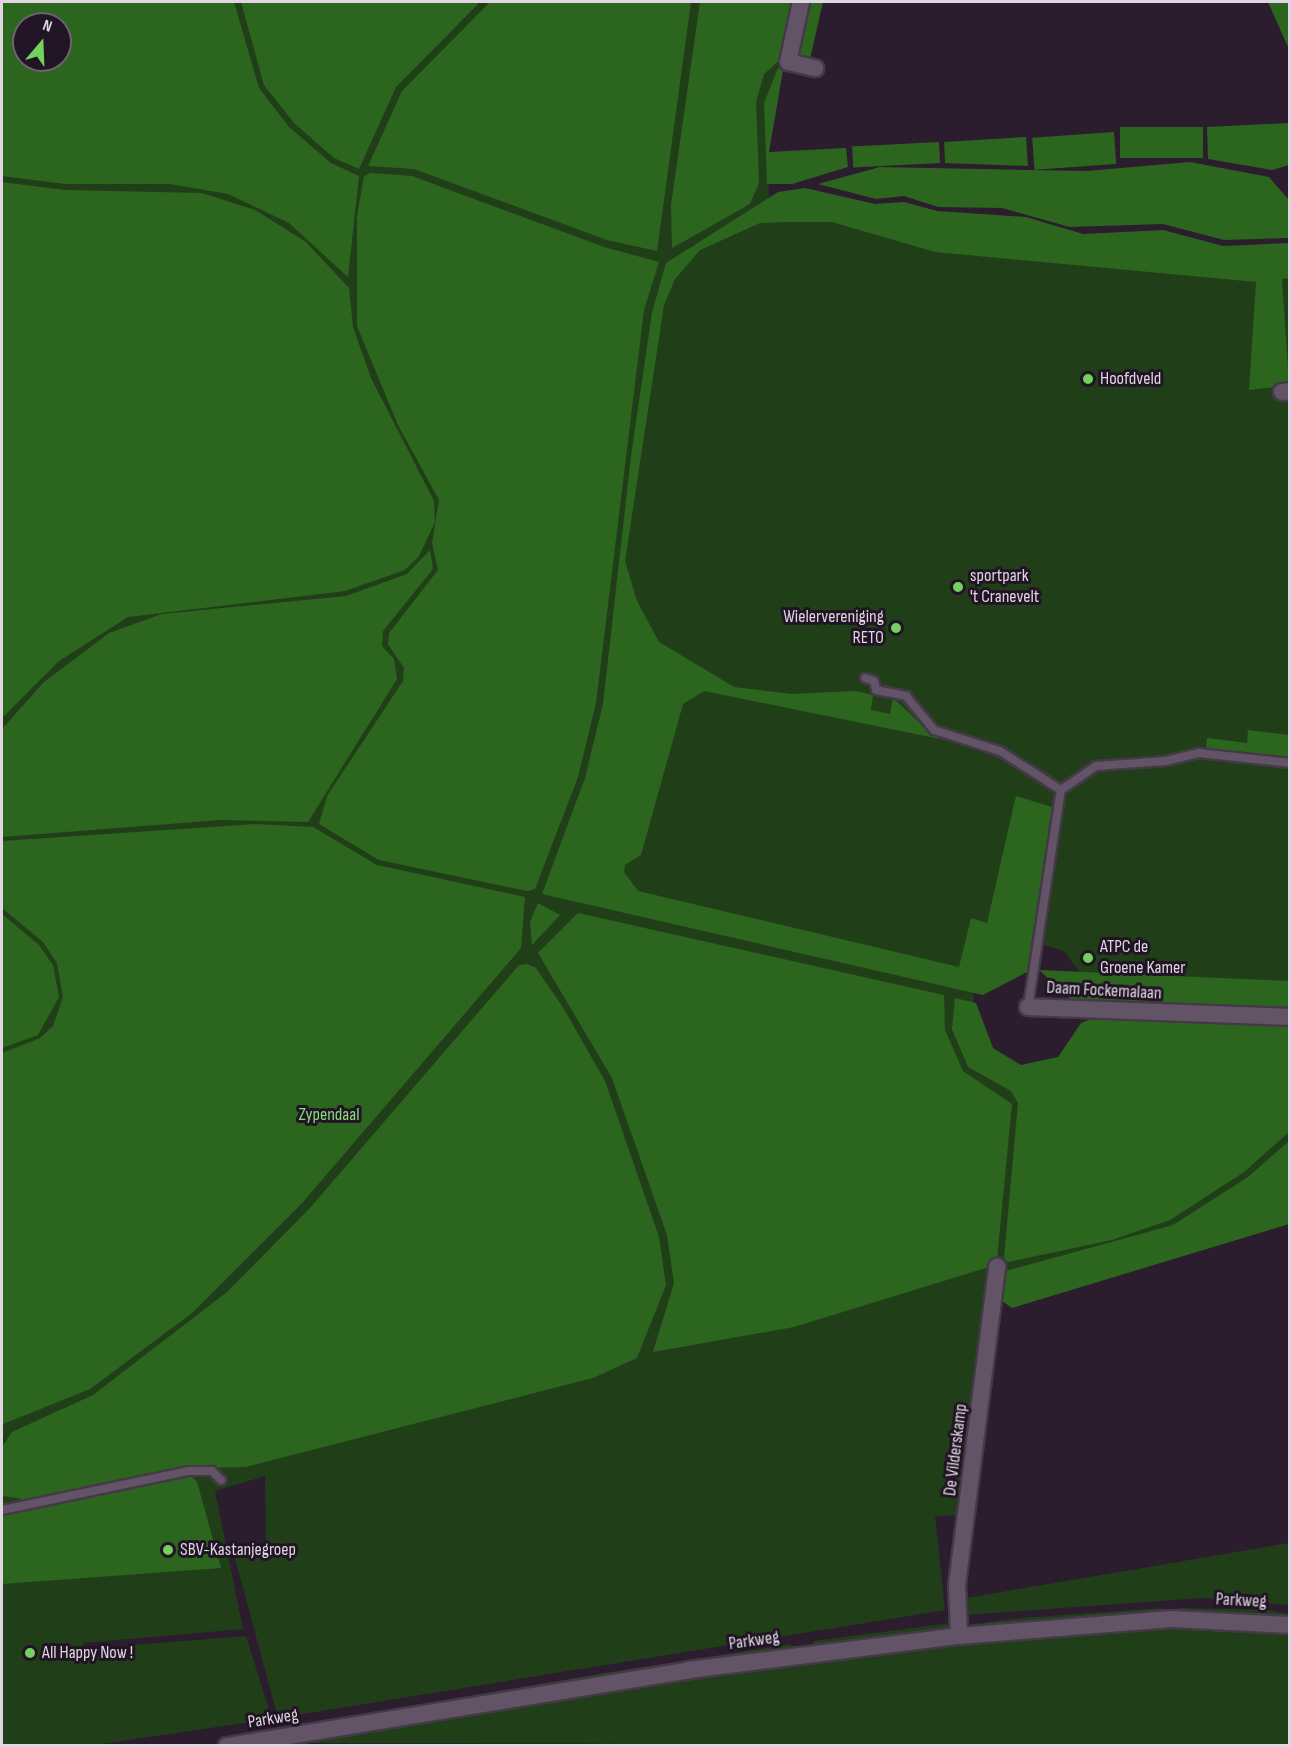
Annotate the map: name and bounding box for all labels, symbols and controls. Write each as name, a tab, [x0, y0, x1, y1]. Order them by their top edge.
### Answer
north arrow	[12, 12, 72, 72]
text: N	[40, 16, 54, 37]
place label: Hoofdveld	[1100, 368, 1161, 390]
marker: Hoofdveld	[1081, 372, 1095, 386]
place label: sportpark 't Cranevelt	[970, 566, 1039, 608]
marker: sportpark 't Cranevelt	[951, 580, 965, 594]
place label: Wielervereniging RETO	[783, 607, 884, 650]
marker: Wielervereniging RETO	[889, 621, 903, 635]
place label: ATPC de Groene Kamer	[1100, 937, 1185, 980]
marker: ATPC de Groene Kamer	[1081, 951, 1095, 965]
street label: Daam Fockemalaan	[1046, 977, 1162, 1005]
park label: Zypendaal	[298, 1104, 360, 1126]
street label: De Vilderskamp	[940, 1403, 972, 1497]
place label: SBV-Kastanjegroep	[180, 1539, 296, 1561]
marker: SBV-Kastanjegroep	[161, 1543, 175, 1557]
street label: Parkweg	[1215, 1589, 1267, 1613]
street label: Parkweg	[727, 1627, 781, 1655]
place label: All Happy Now !	[42, 1642, 133, 1664]
marker: All Happy Now !	[23, 1646, 37, 1660]
street label: Parkweg	[246, 1704, 300, 1734]

